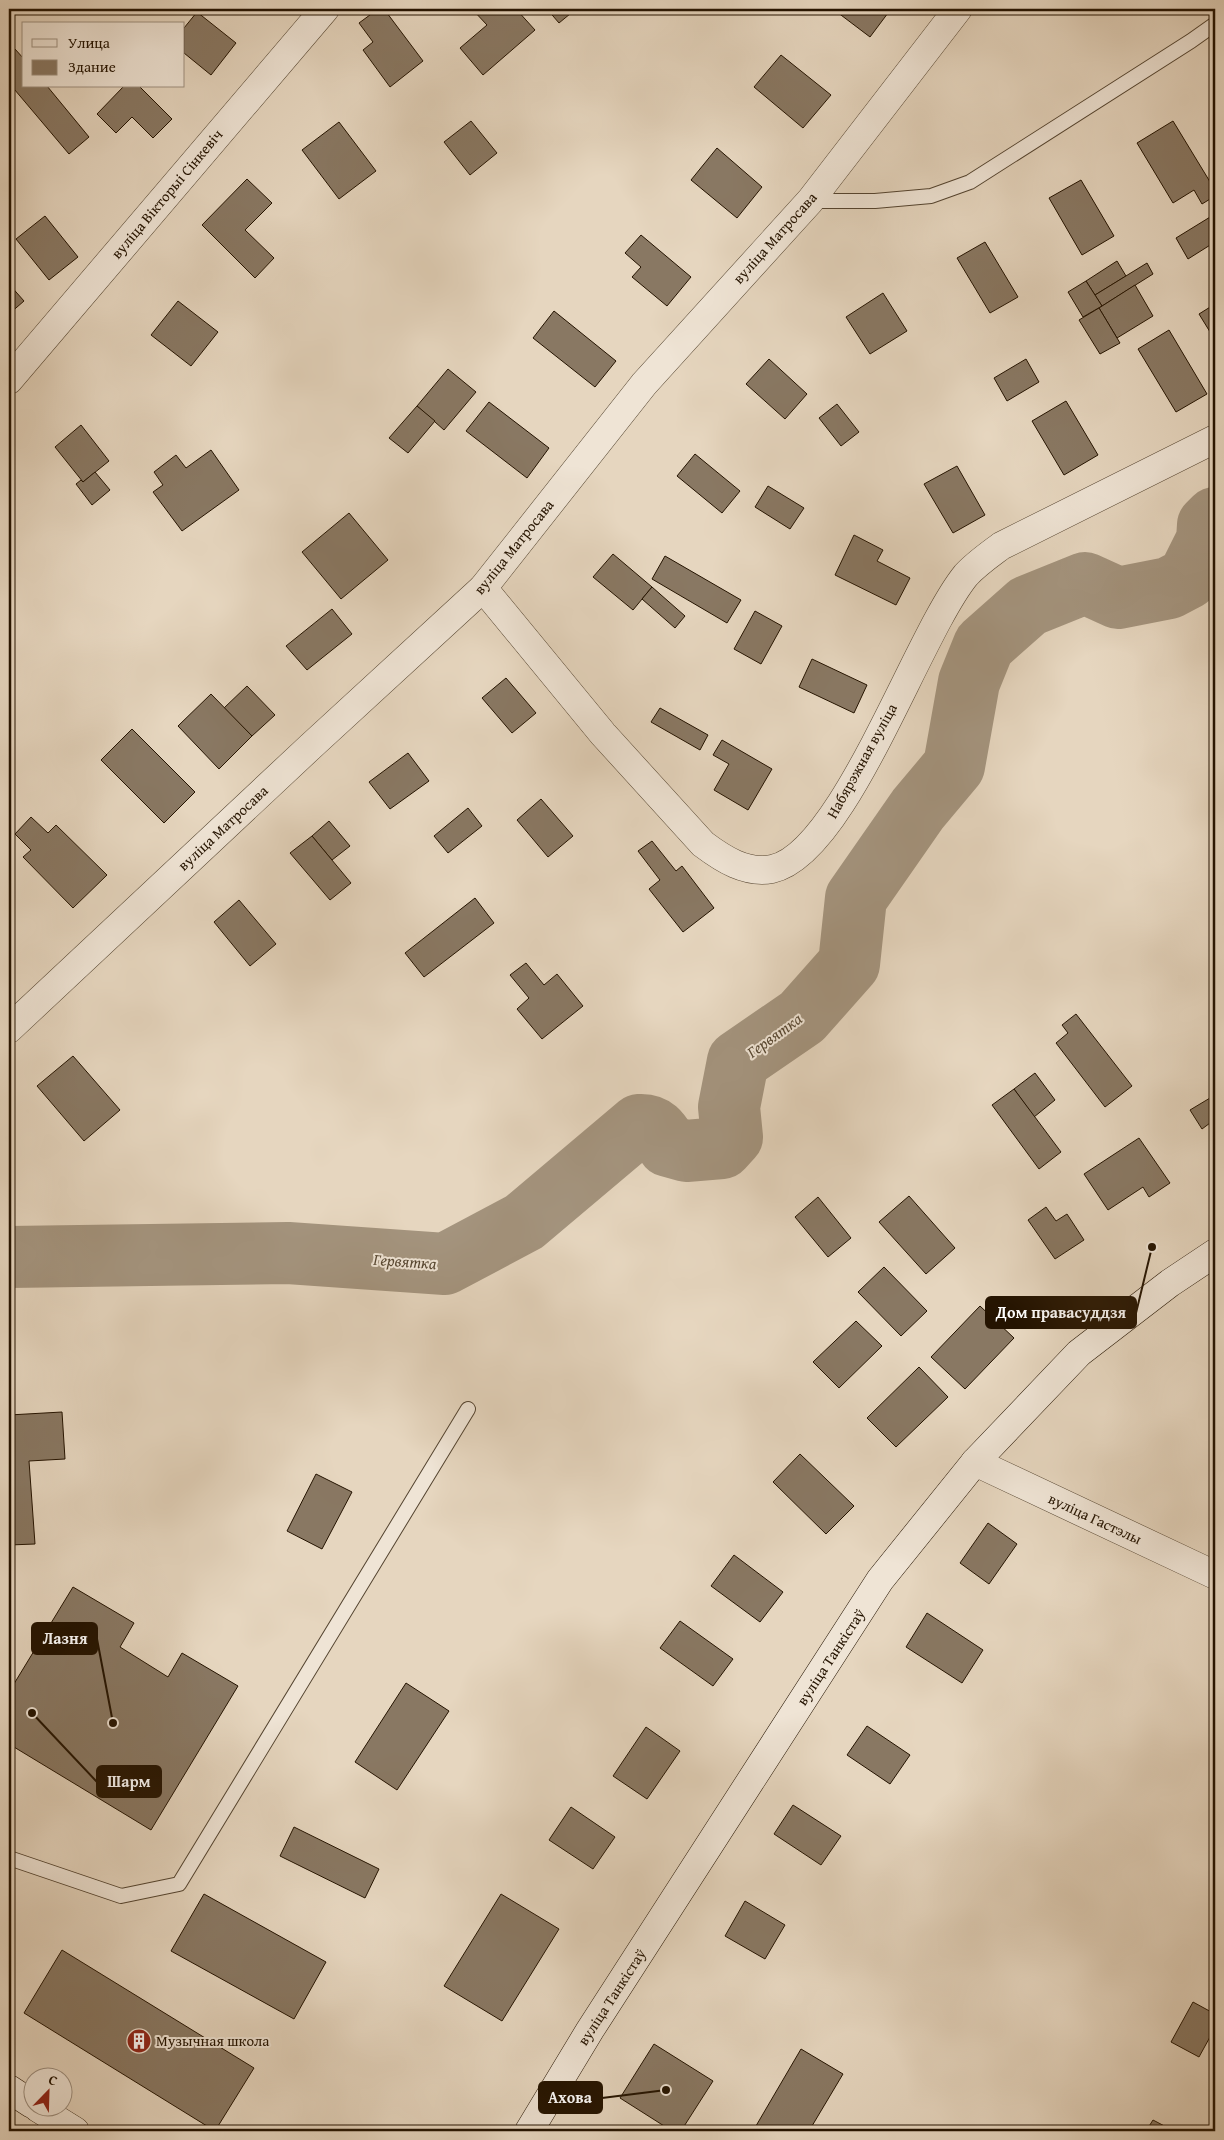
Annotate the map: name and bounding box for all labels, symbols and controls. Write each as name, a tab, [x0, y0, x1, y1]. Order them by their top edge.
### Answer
legend	[22, 22, 185, 88]
text: Улица	[68, 32, 111, 53]
text: Здание	[68, 56, 116, 77]
street label: вуліца Вікторыі Сінкевіч	[106, 124, 227, 263]
street label: вуліца Матросава	[728, 187, 822, 288]
street label: вуліца Матросава	[469, 494, 559, 599]
street label: Набярэжная вуліца	[821, 699, 902, 822]
street label: вуліца Матросава	[173, 780, 273, 875]
water label: Гервятка	[741, 1006, 807, 1064]
water label: Гервятка	[372, 1247, 438, 1275]
callout: Дом правасуддзя	[986, 1297, 1136, 1328]
text: Дом правасуддзя	[995, 1300, 1127, 1324]
street label: вуліца Гастэлы	[1045, 1488, 1146, 1550]
street label: вуліца Танкістаў	[791, 1604, 870, 1709]
callout: Лазня	[32, 1623, 97, 1654]
text: Лазня	[43, 1626, 88, 1650]
callout: Шарм	[97, 1766, 161, 1797]
text: Шарм	[107, 1769, 151, 1793]
street label: вуліца Танкістаў	[572, 1944, 651, 2049]
building icon: Музычная школа	[126, 2028, 152, 2054]
place label: Музычная школа	[156, 2030, 270, 2051]
north arrow	[22, 2068, 72, 2118]
text: С	[46, 2069, 61, 2091]
callout: Ахова	[539, 2082, 602, 2113]
text: Ахова	[548, 2085, 593, 2109]

